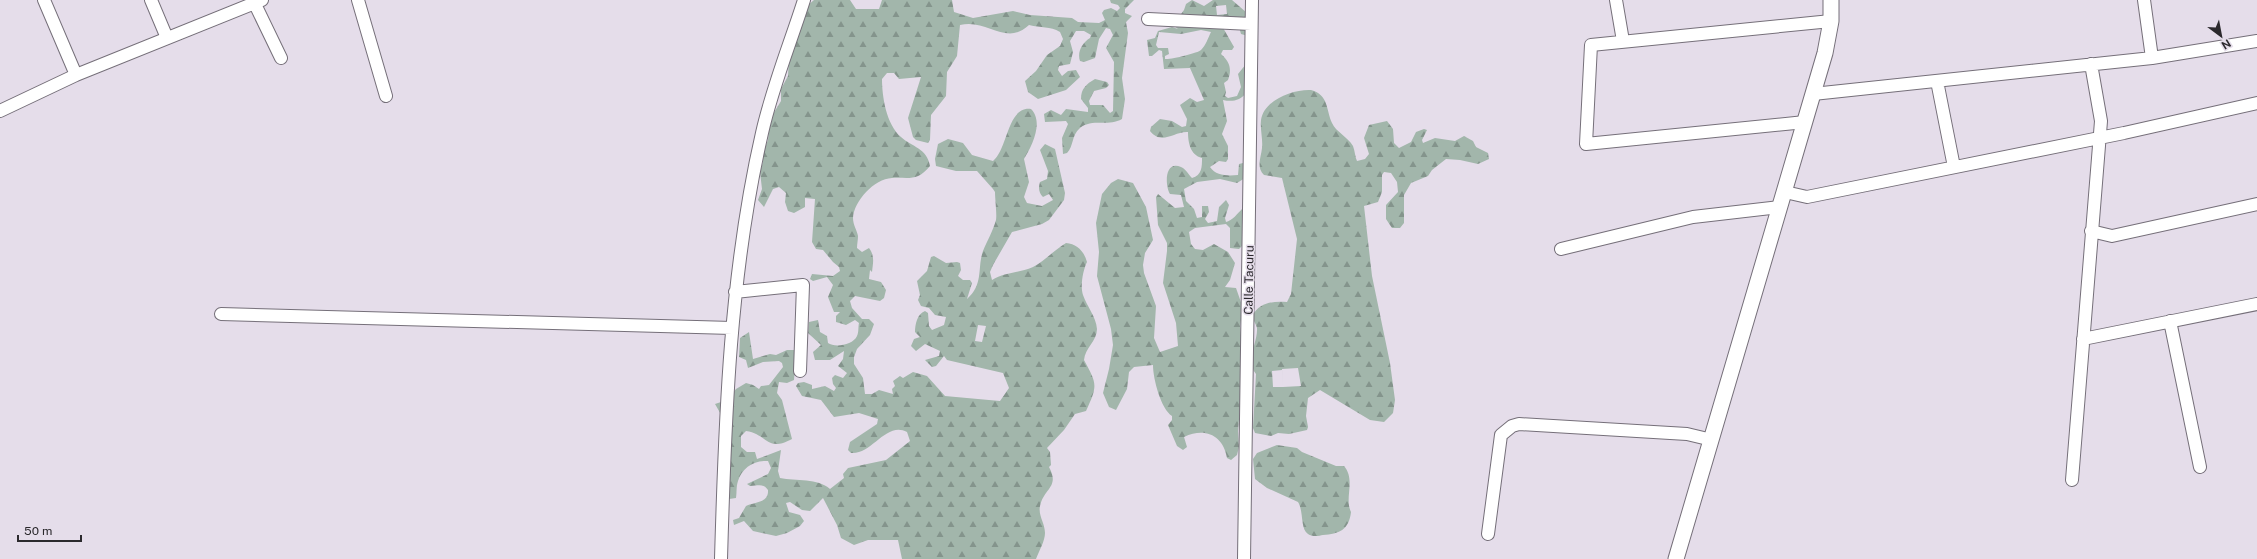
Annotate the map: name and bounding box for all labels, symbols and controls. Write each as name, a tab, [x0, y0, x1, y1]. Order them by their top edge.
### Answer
north arrow	[2201, 16, 2241, 56]
text: N	[2219, 37, 2233, 52]
street label: Calle Tacuru	[1241, 245, 1257, 315]
scale bar	[18, 517, 81, 543]
text: 50 m	[24, 524, 52, 538]

